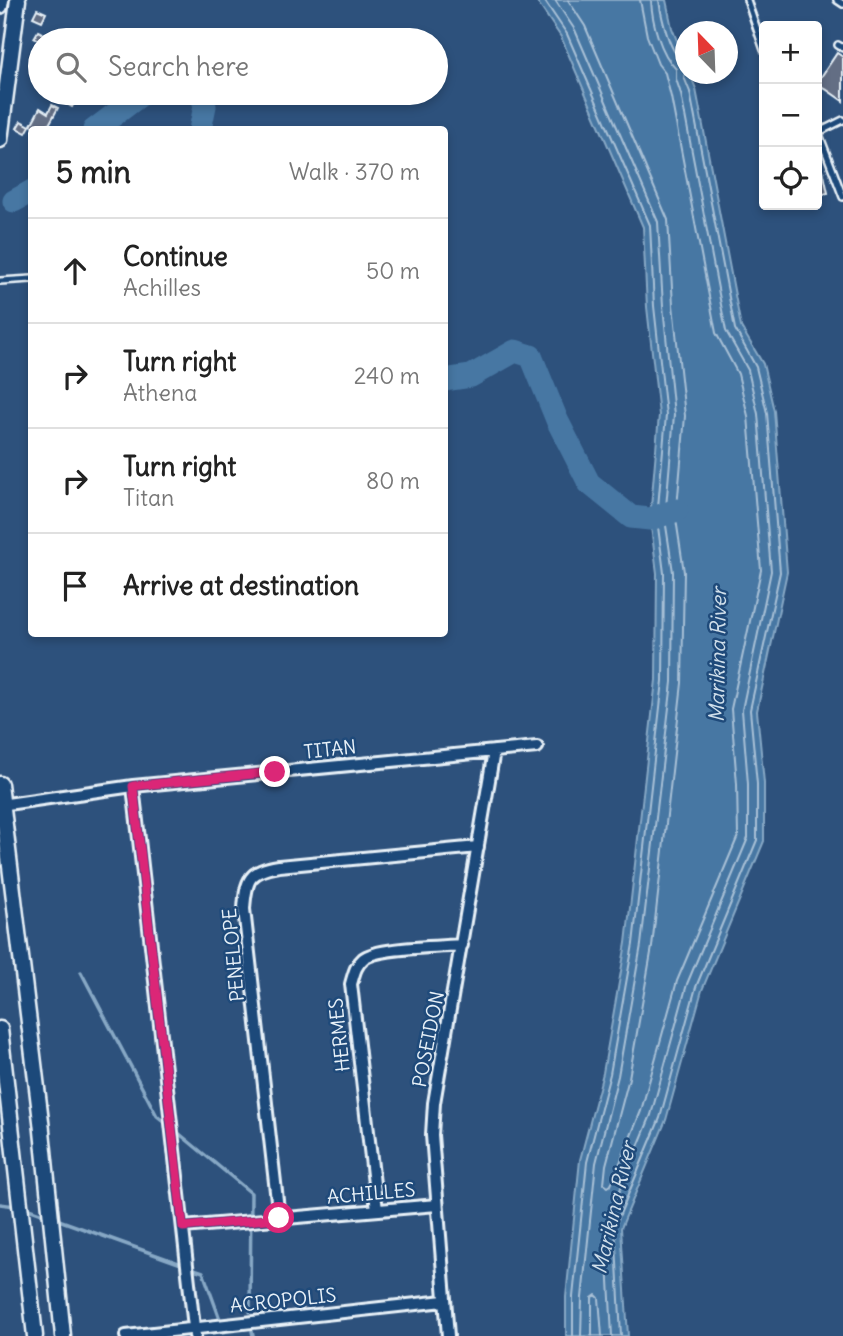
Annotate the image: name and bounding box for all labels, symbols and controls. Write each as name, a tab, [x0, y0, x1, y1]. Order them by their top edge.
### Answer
north arrow	[675, 21, 738, 84]
map controls	[759, 21, 822, 210]
button: +	[759, 21, 822, 84]
search box	[28, 28, 448, 105]
icon: search	[52, 48, 90, 86]
text: Search here	[108, 50, 249, 83]
button: −	[759, 84, 822, 147]
button: locate	[759, 147, 822, 210]
text: 5 min	[56, 153, 131, 191]
text: Walk · 370 m	[289, 157, 420, 186]
text: Continue	[123, 240, 228, 273]
icon: ahead	[56, 252, 94, 290]
text: 50 m	[366, 256, 420, 285]
text: Achilles	[123, 273, 201, 302]
text: Turn right	[123, 345, 236, 378]
icon: right	[56, 357, 94, 395]
text: 240 m	[354, 361, 420, 390]
text: Athena	[123, 378, 197, 407]
text: Turn right	[123, 450, 236, 483]
icon: right	[56, 462, 94, 500]
text: 80 m	[366, 466, 420, 495]
text: Titan	[123, 483, 174, 512]
icon: arrive	[56, 567, 94, 605]
text: Arrive at destination	[123, 569, 359, 602]
water label: Marikina River	[703, 585, 732, 723]
street label: TITAN	[303, 734, 357, 764]
route end	[259, 756, 290, 787]
street label: PENELOPE	[217, 907, 249, 1003]
street label: POSEIDON	[407, 989, 449, 1089]
street label: HERMES	[323, 997, 355, 1073]
water label: Marikina River	[585, 1137, 642, 1277]
street label: ACHILLES	[326, 1177, 416, 1209]
route start	[263, 1202, 294, 1233]
street label: ACROPOLIS	[229, 1282, 337, 1318]

